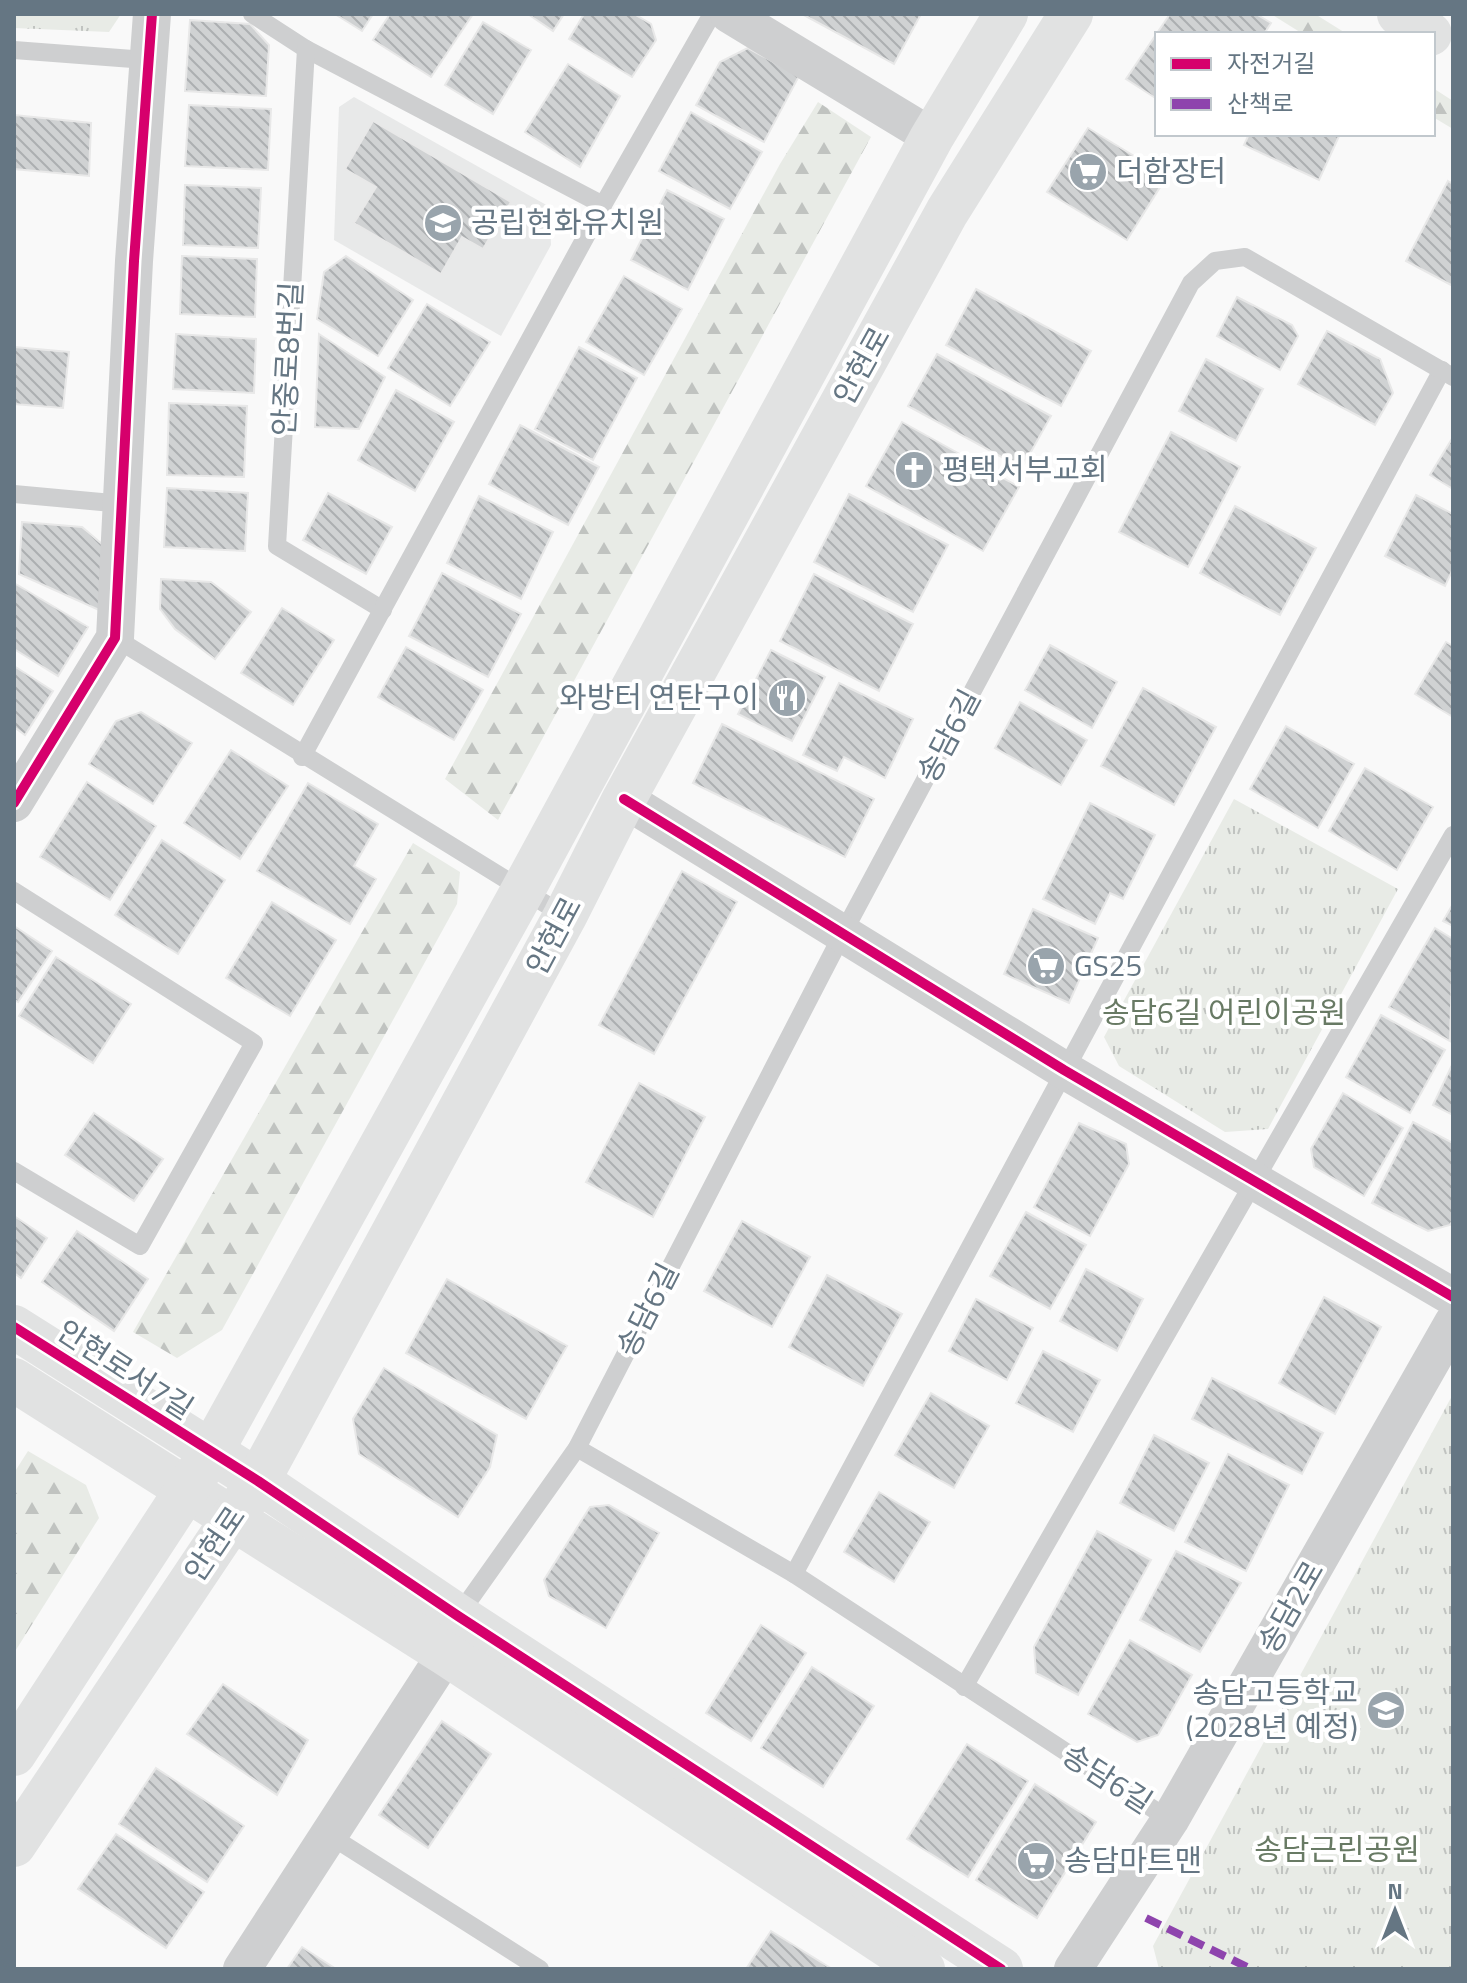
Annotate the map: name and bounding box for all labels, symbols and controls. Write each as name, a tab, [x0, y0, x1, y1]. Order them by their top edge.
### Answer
legend	[1155, 32, 1435, 136]
text: 자전거길	[1227, 45, 1315, 81]
text: 산책로	[1227, 85, 1293, 121]
place label: 더함장터	[1116, 148, 1226, 194]
supermarket icon: 더함장터	[1067, 151, 1109, 193]
place label: 공립현화유치원	[471, 199, 664, 245]
school or university icon: 공립현화유치원	[422, 202, 464, 244]
street label: 안중로8번길	[260, 280, 314, 437]
street label: 안현로	[821, 318, 901, 413]
place label: 평택서부교회	[942, 446, 1108, 492]
church icon: 평택서부교회	[893, 449, 935, 491]
place label: 와방터 연탄구이	[559, 674, 759, 720]
restaurant icon: 와방터 연탄구이	[766, 677, 808, 719]
street label: 송담6길	[904, 681, 992, 790]
street label: 안현로	[513, 888, 593, 983]
place label: GS25	[1074, 942, 1142, 988]
supermarket icon: GS25	[1025, 945, 1067, 987]
park label: 송담6길 어린이공원	[1102, 989, 1346, 1035]
street label: 송담6길	[604, 1255, 690, 1364]
street label: 안현로서7길	[48, 1308, 203, 1431]
street label: 안현로	[172, 1496, 256, 1591]
street label: 송담2로	[1245, 1552, 1335, 1661]
place label: 송담고등학교 (2028년 예정)	[1186, 1669, 1358, 1749]
school or university icon: 송담고등학교 (2028년 예정)	[1365, 1689, 1407, 1731]
street label: 송담6길	[1053, 1732, 1162, 1825]
park label: 송담근린공원	[1254, 1826, 1420, 1872]
place label: 송담마트맨	[1064, 1837, 1202, 1883]
supermarket icon: 송담마트맨	[1015, 1840, 1057, 1882]
north arrow	[1355, 1871, 1435, 1951]
text: N	[1387, 1874, 1403, 1908]

